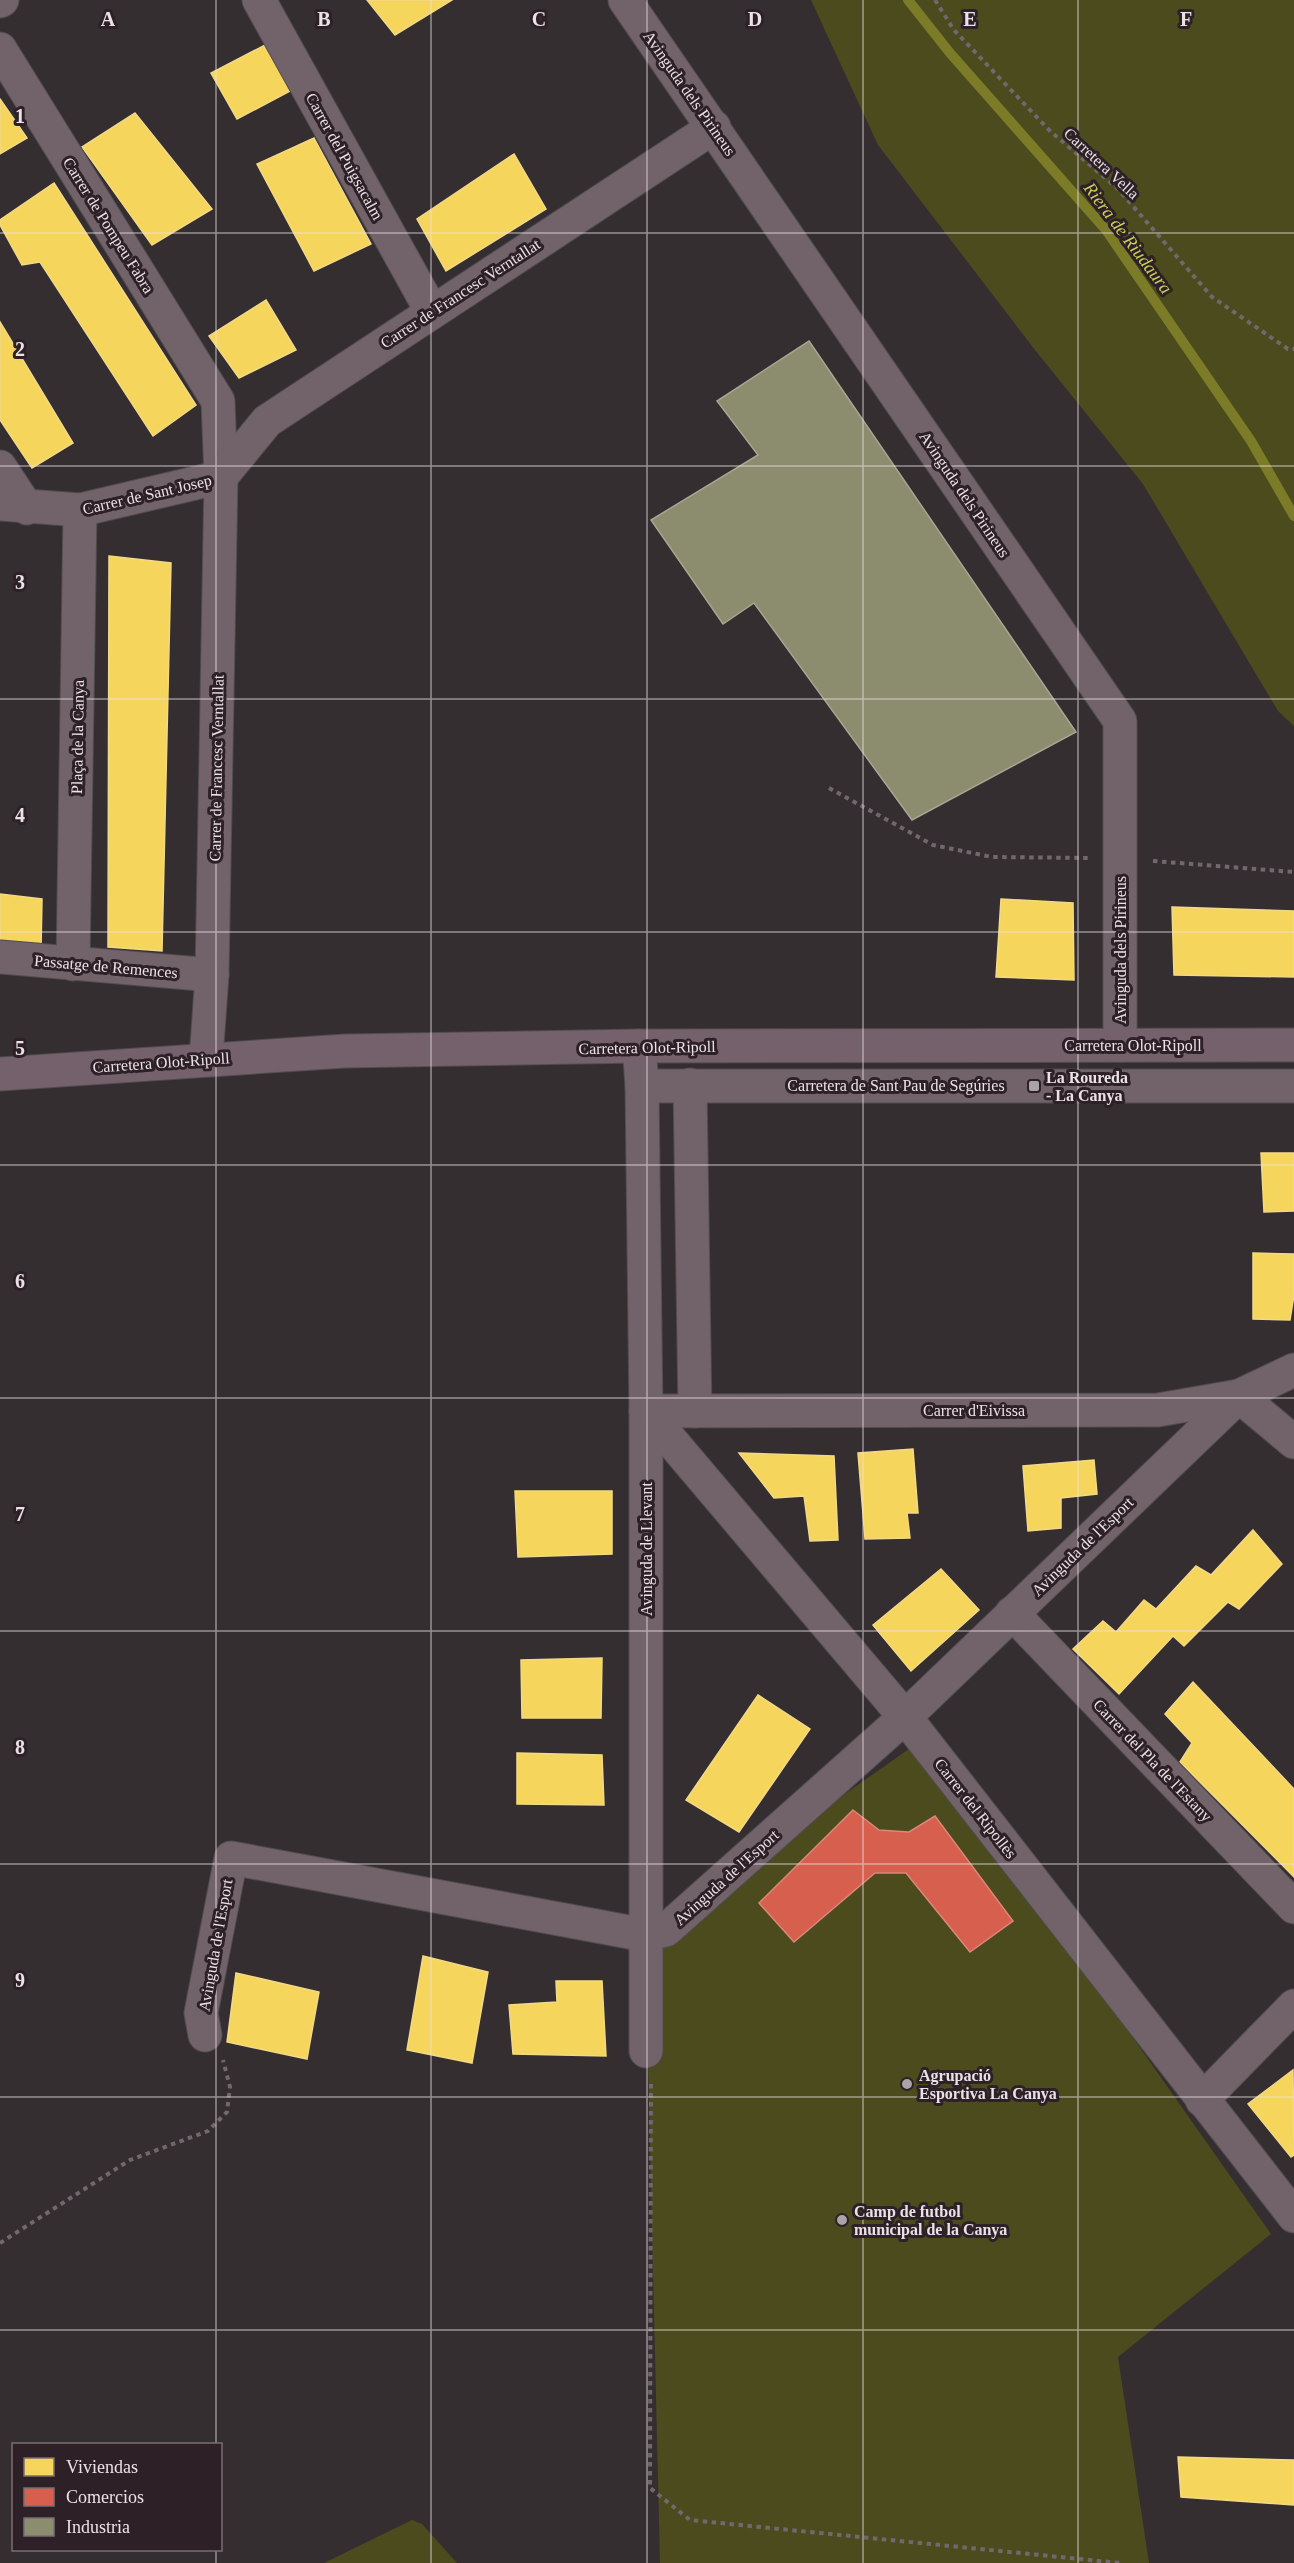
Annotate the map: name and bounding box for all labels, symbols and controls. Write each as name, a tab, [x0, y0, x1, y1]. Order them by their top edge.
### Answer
text: A	[101, 8, 116, 30]
text: B	[317, 8, 331, 30]
text: C	[532, 8, 546, 30]
text: D	[748, 8, 762, 30]
text: E	[963, 8, 977, 30]
text: F	[1180, 8, 1192, 30]
street label: Avinguda dels Pirineus	[639, 28, 739, 159]
street label: Carrer del Puigsacalm	[302, 90, 387, 224]
text: 1	[15, 105, 25, 127]
street label: Carretera Vella	[1061, 124, 1143, 202]
street label: Carrer de Pompeu Fabra	[59, 154, 157, 297]
water label: Riera de Riudaura	[1079, 178, 1176, 298]
street label: Carrer de Francesc Verntallat	[377, 235, 544, 351]
text: 2	[15, 338, 25, 360]
street label: Avinguda dels Pirineus	[915, 428, 1013, 561]
street label: Carrer de Sant Josep	[81, 471, 214, 519]
text: 3	[15, 571, 25, 593]
street label: Carrer de Francesc Verntallat	[206, 674, 227, 862]
street label: Plaça de la Canya	[68, 680, 88, 794]
text: 4	[15, 804, 25, 826]
street label: Avinguda dels Pirineus	[1112, 876, 1130, 1024]
street label: Passatge de Remences	[33, 952, 178, 982]
text: 5	[15, 1037, 25, 1059]
street label: Carretera Olot-Ripoll	[1064, 1037, 1202, 1055]
street label: Carretera Olot-Ripoll	[578, 1038, 716, 1058]
street label: Carretera Olot-Ripoll	[92, 1049, 231, 1077]
place label: La Roureda - La Canya	[1046, 1069, 1128, 1105]
street label: Carretera de Sant Pau de Segúries	[787, 1077, 1005, 1095]
marker: La Roureda - La Canya	[1027, 1079, 1041, 1093]
text: 6	[15, 1270, 25, 1292]
street label: Carrer d'Eivissa	[923, 1402, 1025, 1419]
street label: Avinguda de Llevant	[638, 1482, 656, 1616]
street label: Avinguda de l'Esport	[1028, 1493, 1138, 1600]
text: 7	[15, 1503, 25, 1525]
street label: Carrer del Pla de l'Estany	[1089, 1696, 1215, 1826]
text: 8	[15, 1736, 25, 1758]
street label: Carrer del Ripollès	[931, 1755, 1020, 1862]
street label: Avinguda de l'Esport	[671, 1826, 783, 1929]
street label: Avinguda de l'Esport	[195, 1877, 237, 2013]
text: 9	[15, 1969, 25, 1991]
place label: Agrupació Esportiva La Canya	[919, 2067, 1057, 2103]
marker: Agrupació Esportiva La Canya	[900, 2077, 914, 2091]
place label: Camp de futbol municipal de la Canya	[854, 2203, 1007, 2239]
marker: Camp de futbol municipal de la Canya	[835, 2213, 849, 2227]
legend	[12, 2443, 222, 2551]
text: Viviendas	[66, 2457, 138, 2477]
text: Comercios	[66, 2487, 144, 2507]
text: Industria	[66, 2517, 130, 2537]

